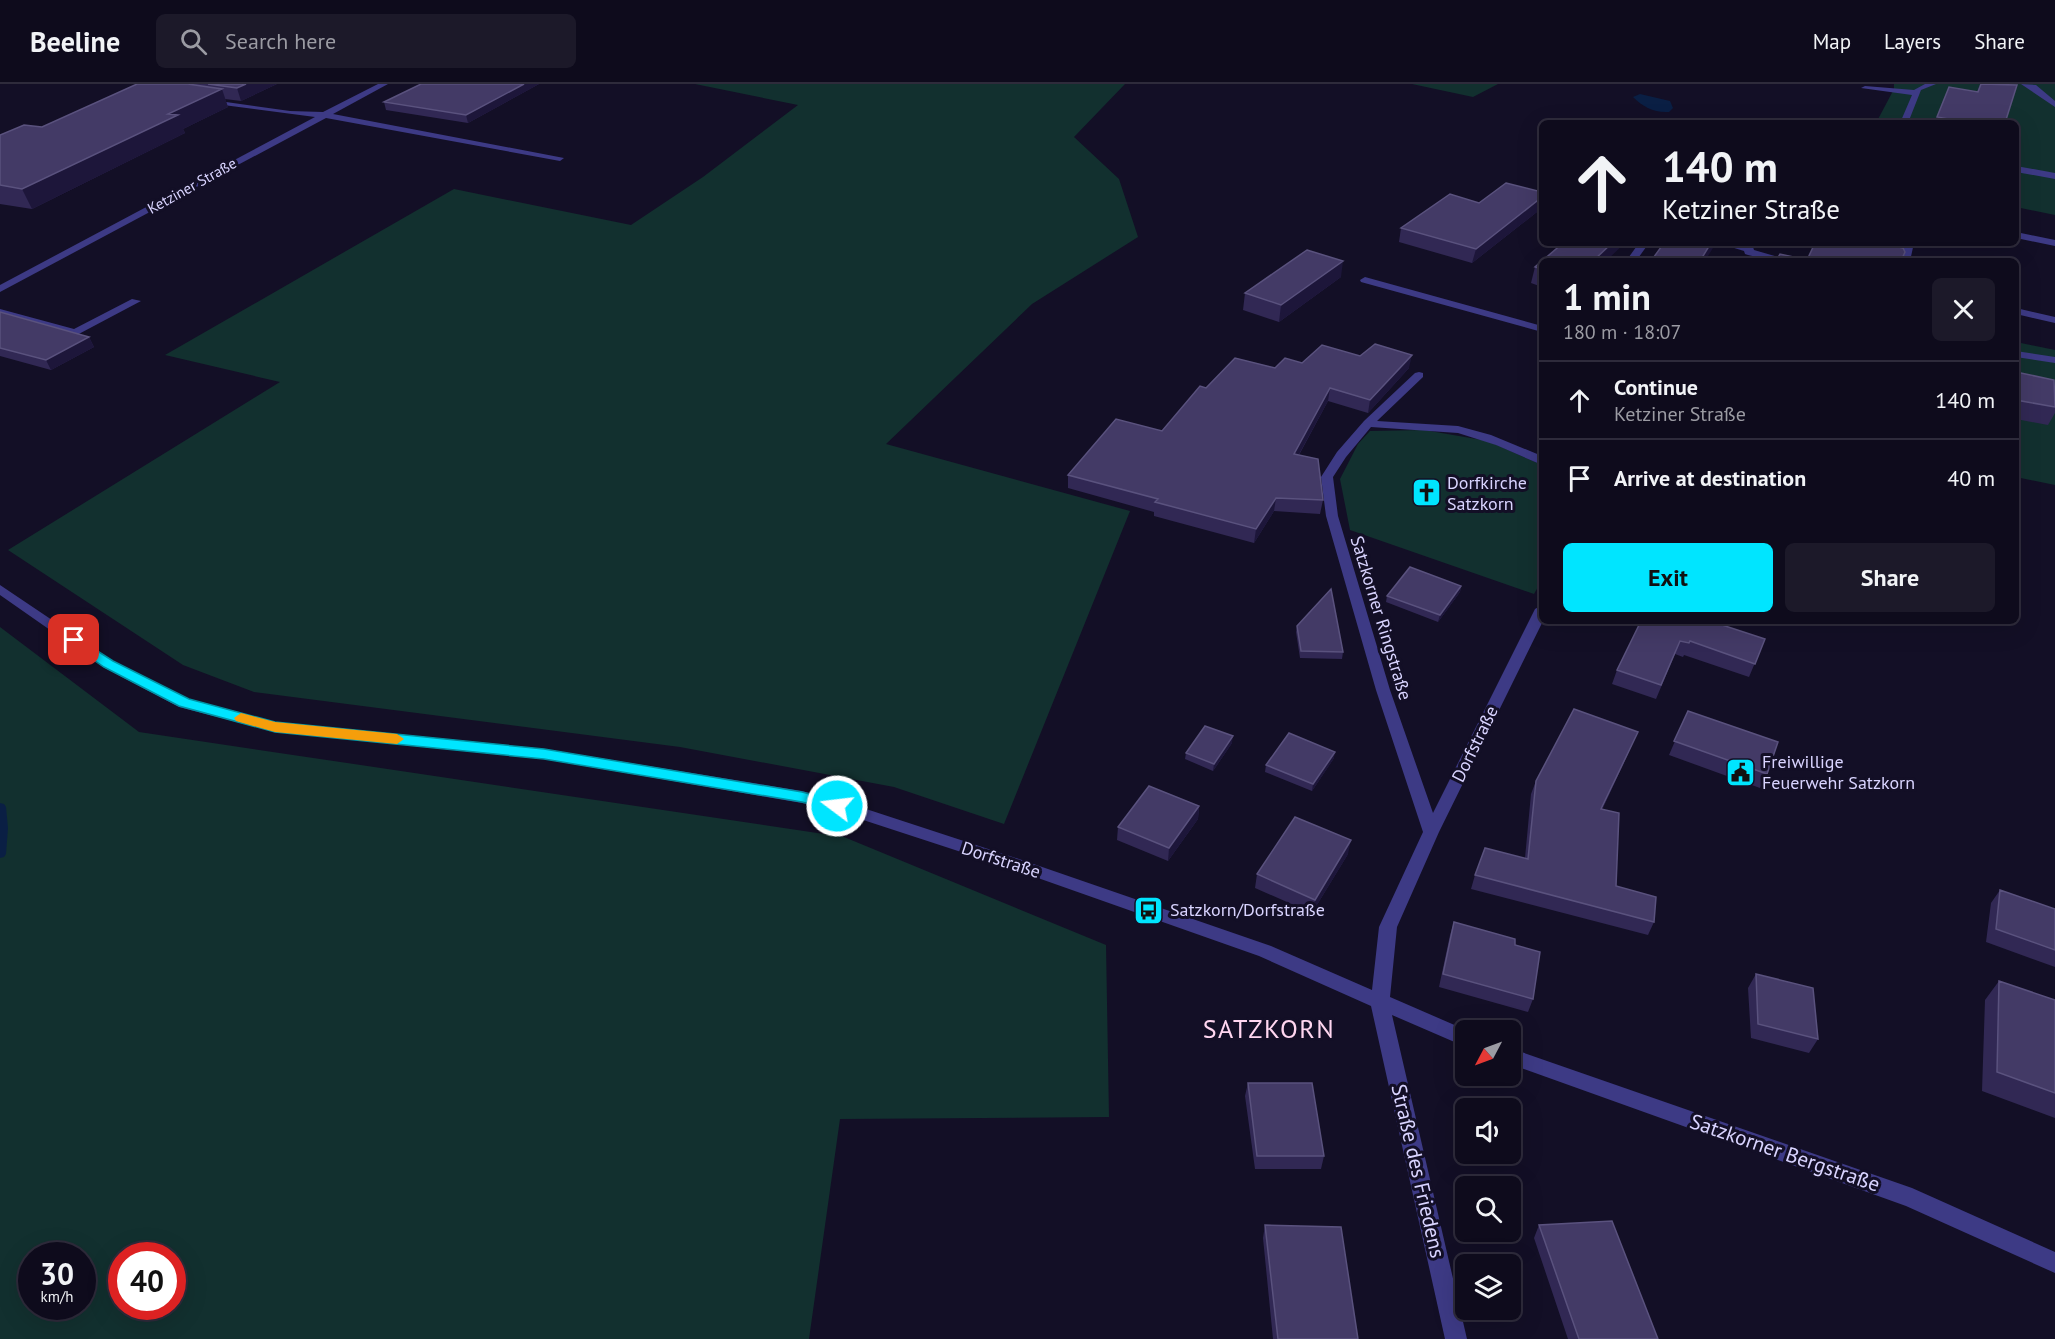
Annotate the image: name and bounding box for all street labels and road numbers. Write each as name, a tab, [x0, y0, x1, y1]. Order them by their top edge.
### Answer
street label: Ketziner Straße	[144, 153, 240, 218]
street label: Satzkorner Ringstraße	[1346, 533, 1417, 703]
street label: Dorfstraße	[1446, 702, 1503, 786]
street label: Dorfstraße	[959, 836, 1044, 883]
street label: Straße des Friedens	[1385, 1081, 1452, 1260]
street label: Satzkorner Bergstraße	[1687, 1107, 1884, 1198]

